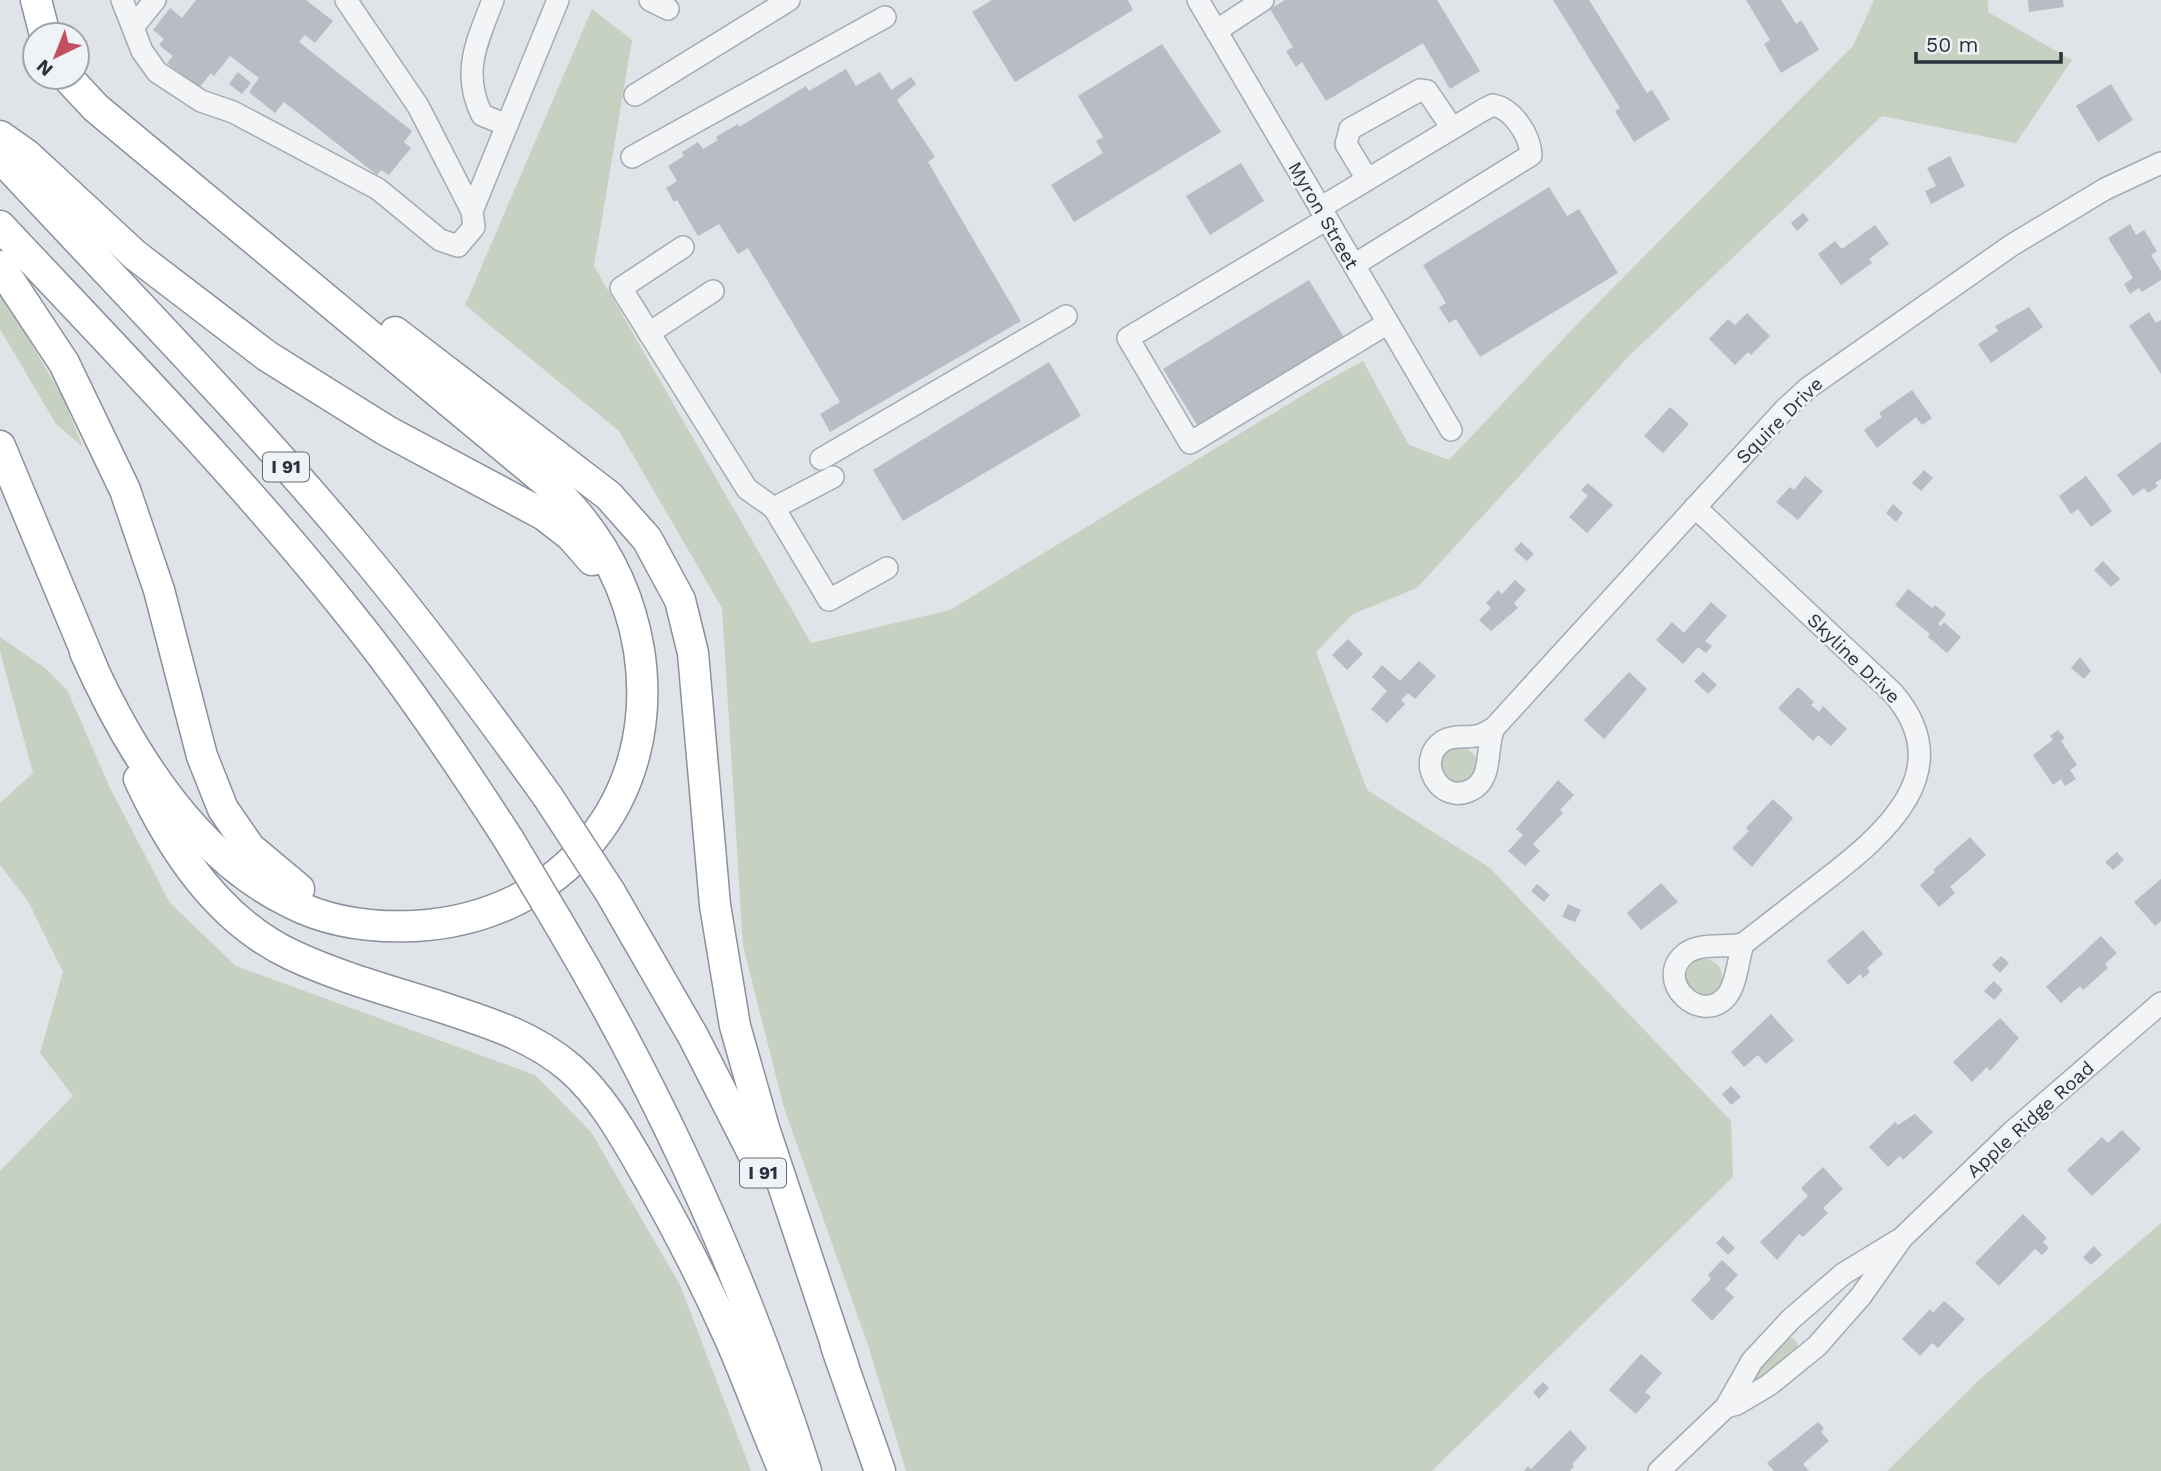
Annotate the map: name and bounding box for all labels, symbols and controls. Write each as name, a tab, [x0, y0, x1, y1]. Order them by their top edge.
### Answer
north arrow	[21, 21, 91, 91]
scale bar	[1916, 21, 2061, 65]
text: 50 m	[1926, 32, 1978, 57]
text: N	[32, 55, 58, 81]
street label: Myron Street	[1284, 157, 1364, 273]
street label: Squire Drive	[1731, 372, 1827, 468]
road number: I 91	[263, 452, 309, 481]
street label: Skyline Drive	[1802, 608, 1905, 708]
street label: Apple Ridge Road	[1962, 1056, 2099, 1182]
road number: I 91	[740, 1158, 786, 1188]

